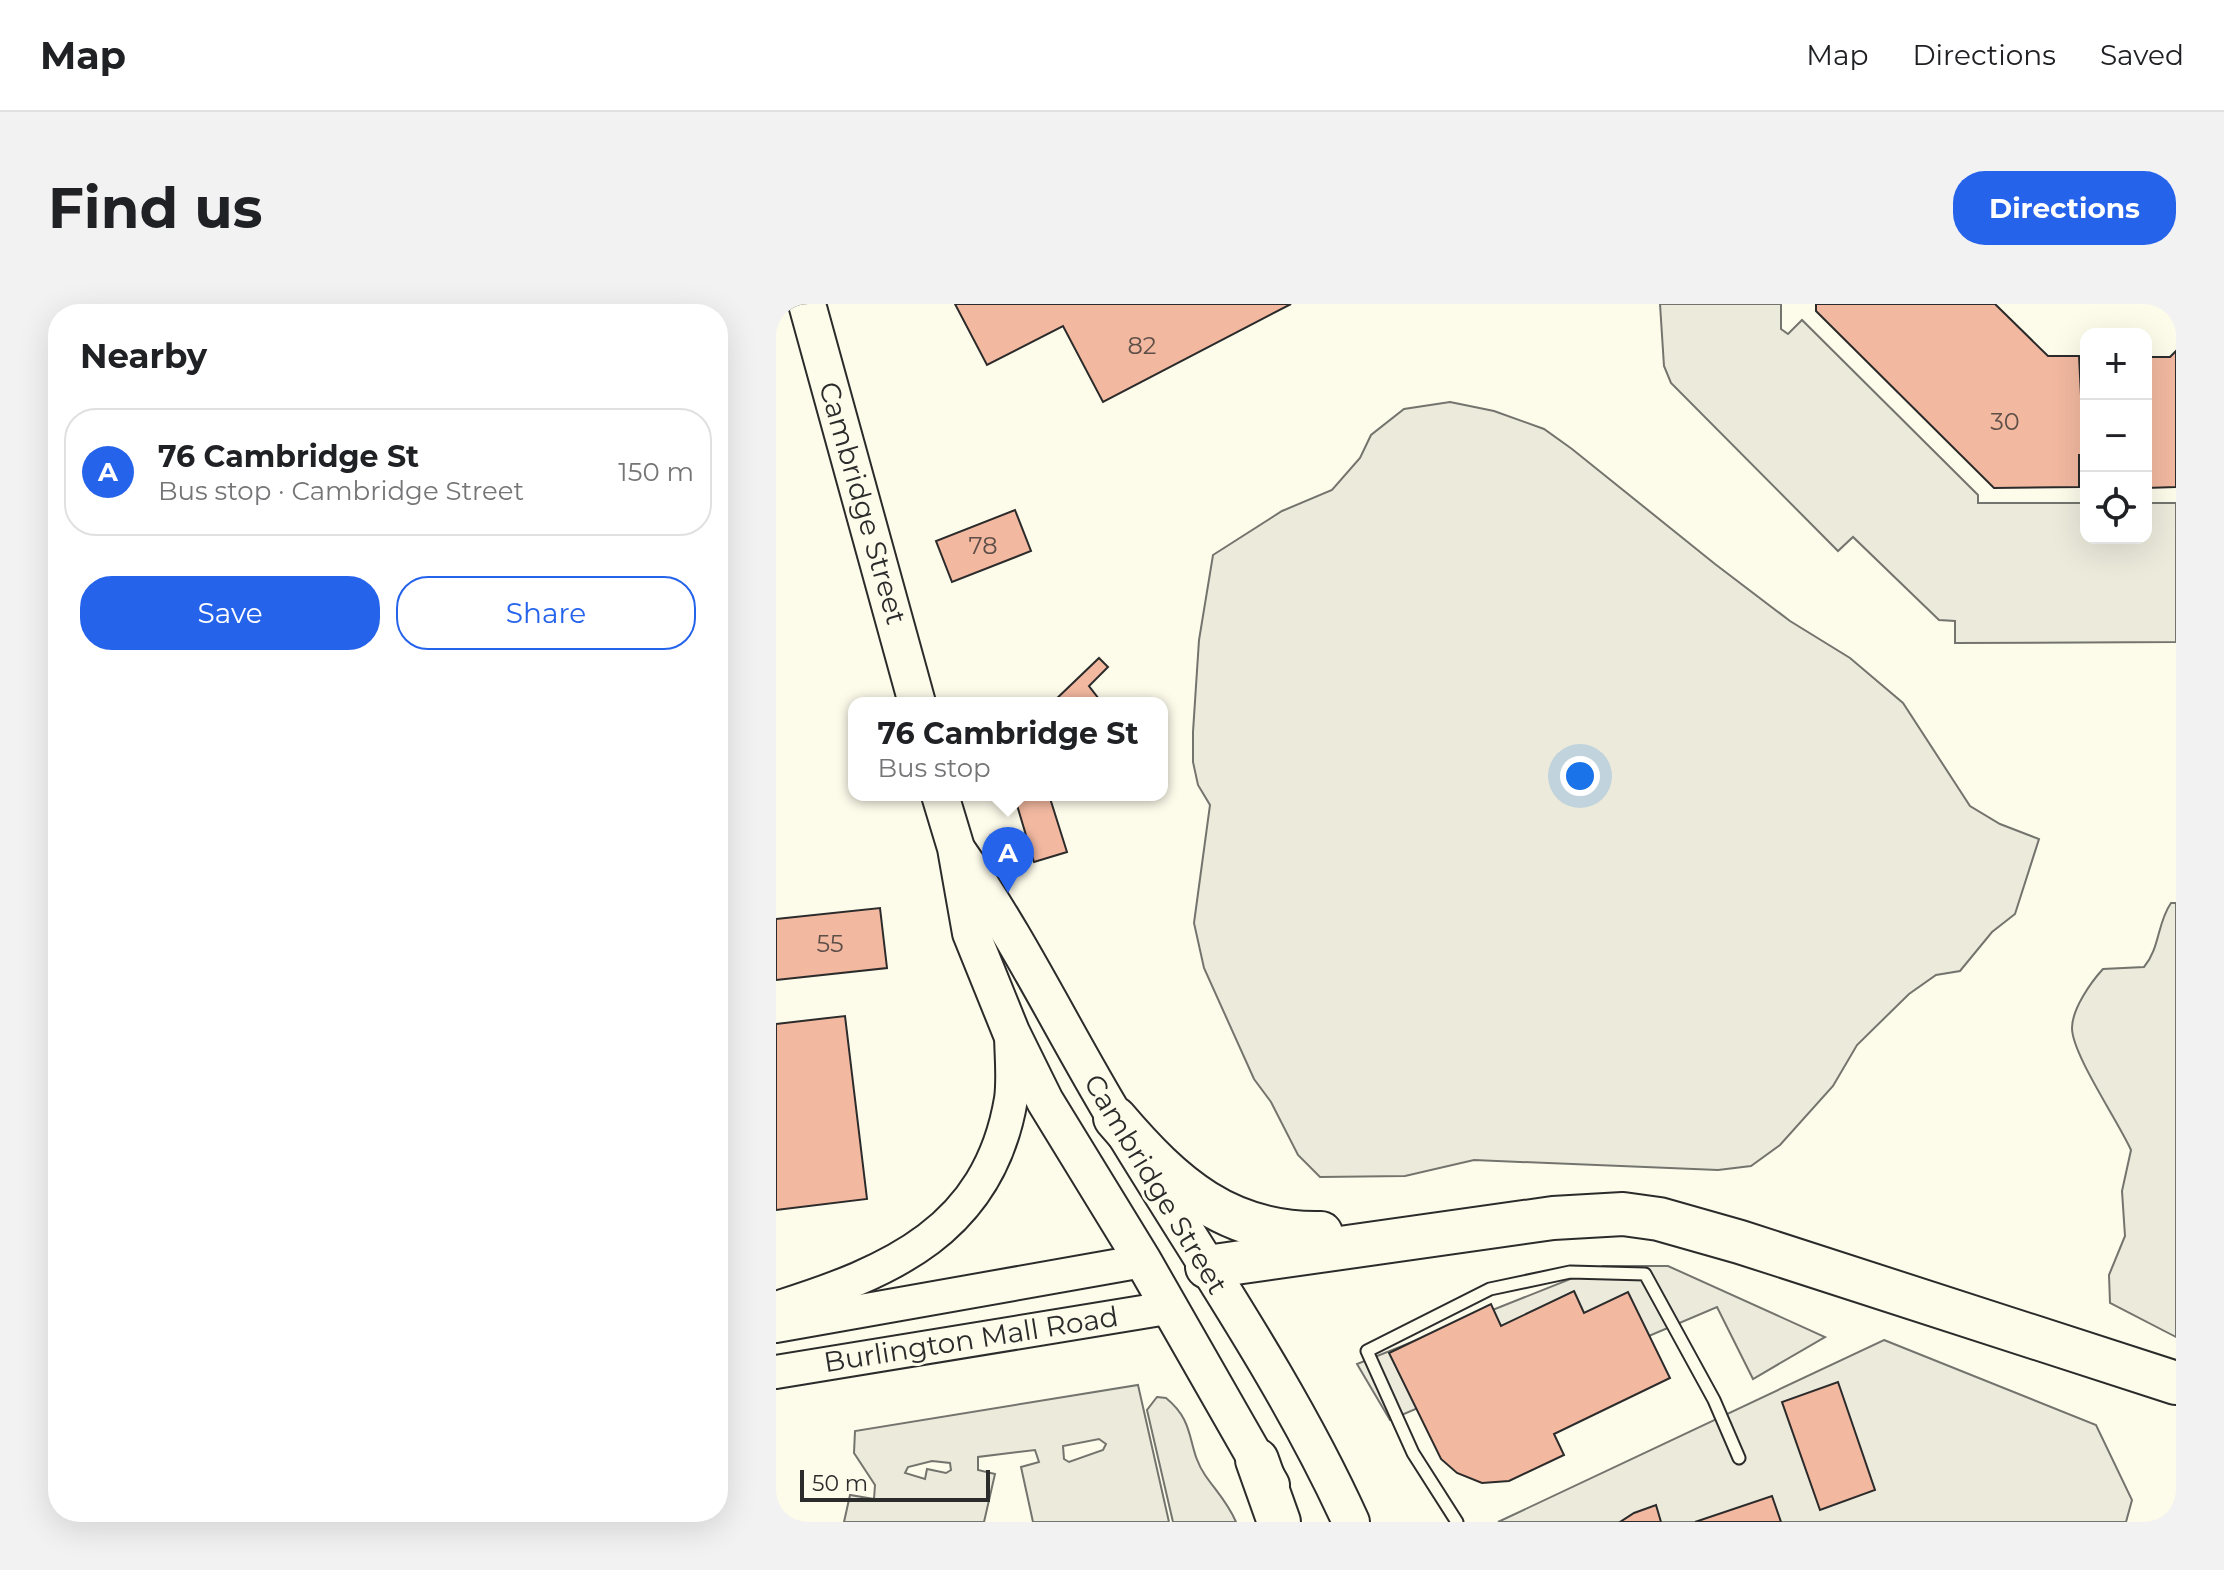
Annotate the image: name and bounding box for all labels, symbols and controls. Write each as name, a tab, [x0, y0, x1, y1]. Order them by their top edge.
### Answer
text: Map	[40, 32, 126, 79]
text: Map	[1806, 38, 1868, 72]
text: Directions	[1912, 38, 2056, 72]
text: Saved	[2100, 38, 2184, 72]
button: Directions	[1953, 171, 2176, 245]
text: Find us	[48, 174, 262, 242]
map controls	[2080, 328, 2152, 544]
button: +	[2080, 328, 2152, 400]
house number: 82	[1128, 331, 1156, 360]
text: Nearby	[80, 335, 207, 377]
street label: Cambridge Street	[812, 378, 914, 628]
button: −	[2080, 400, 2152, 472]
house number: 30	[1990, 407, 2020, 436]
text: 76 Cambridge St	[158, 438, 419, 475]
text: A	[98, 456, 118, 488]
text: 150 m	[618, 456, 694, 488]
button: locate	[2080, 472, 2152, 544]
text: Bus stop · Cambridge Street	[158, 475, 524, 507]
house number: 78	[969, 531, 998, 560]
button: Save	[80, 576, 380, 650]
button: Share	[396, 576, 696, 650]
popup	[848, 697, 1168, 801]
text: 76 Cambridge St	[877, 715, 1139, 752]
text: Bus stop	[877, 752, 991, 784]
your location	[1560, 756, 1600, 796]
pin: A	[982, 827, 1034, 893]
house number: 55	[816, 929, 844, 958]
street label: Cambridge Street	[1077, 1068, 1235, 1300]
street label: Burlington Mall Road	[821, 1299, 1121, 1379]
scale bar	[800, 1466, 990, 1502]
text: 50 m	[812, 1470, 868, 1497]

